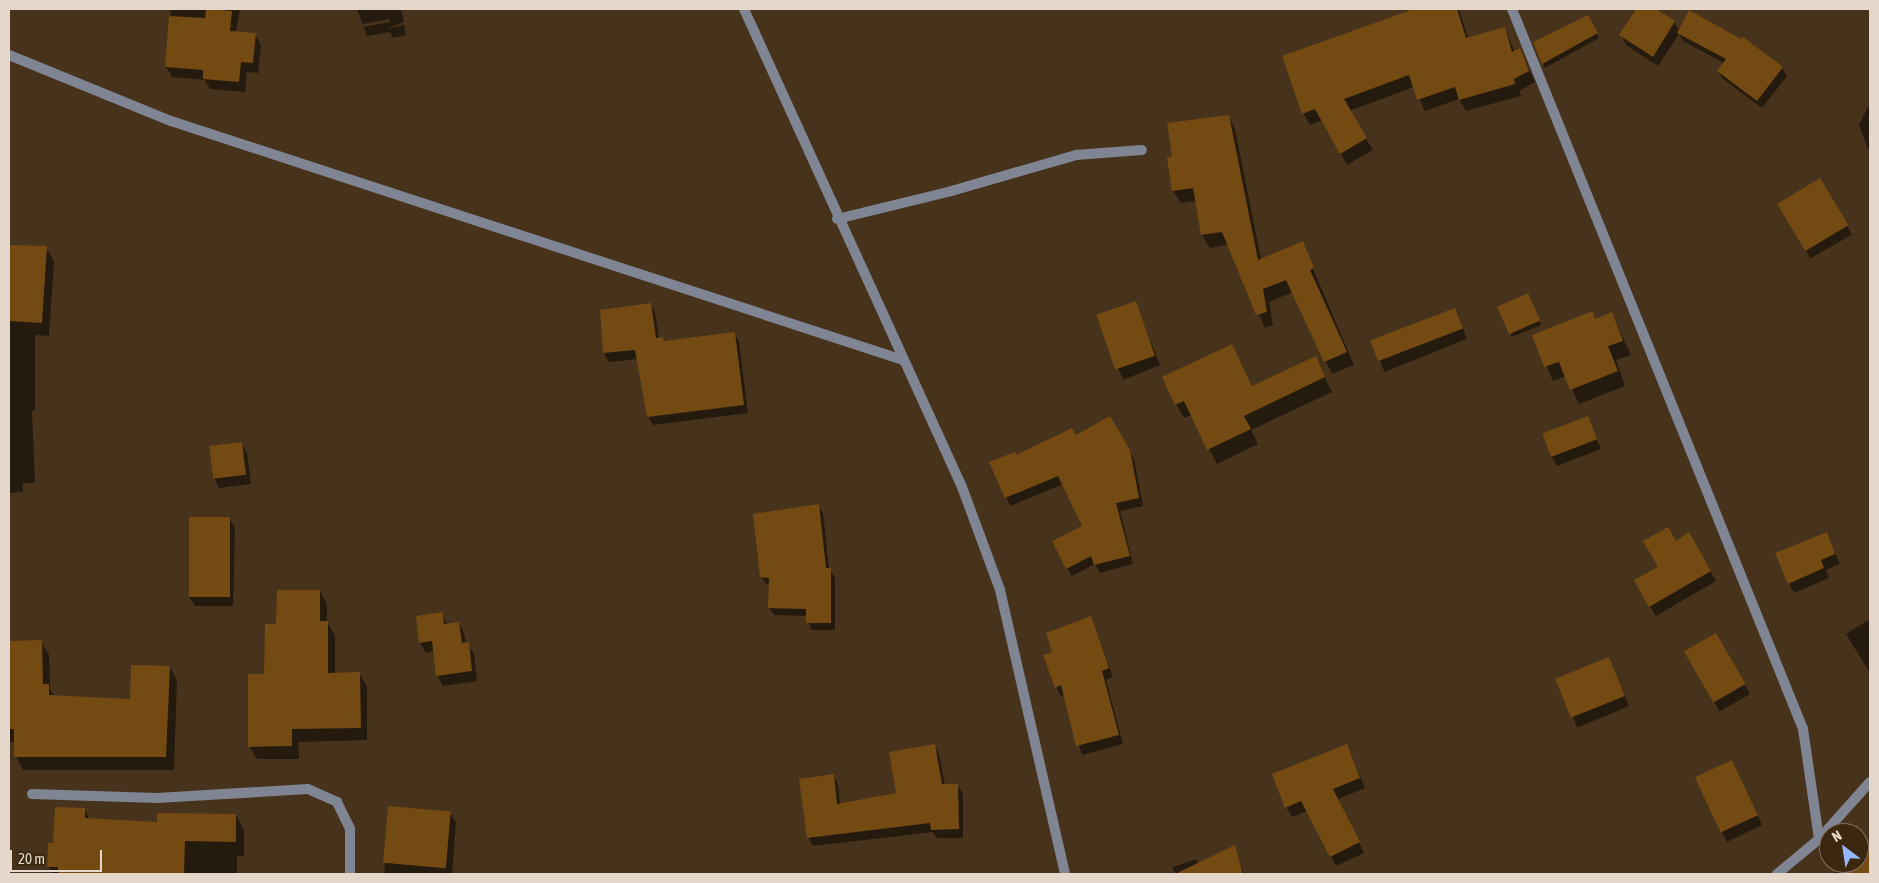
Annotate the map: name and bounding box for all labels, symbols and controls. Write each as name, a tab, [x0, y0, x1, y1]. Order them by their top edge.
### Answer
north arrow	[1819, 823, 1869, 873]
text: N	[1829, 827, 1844, 845]
scale bar	[12, 840, 105, 872]
text: 20 m	[18, 850, 45, 867]

